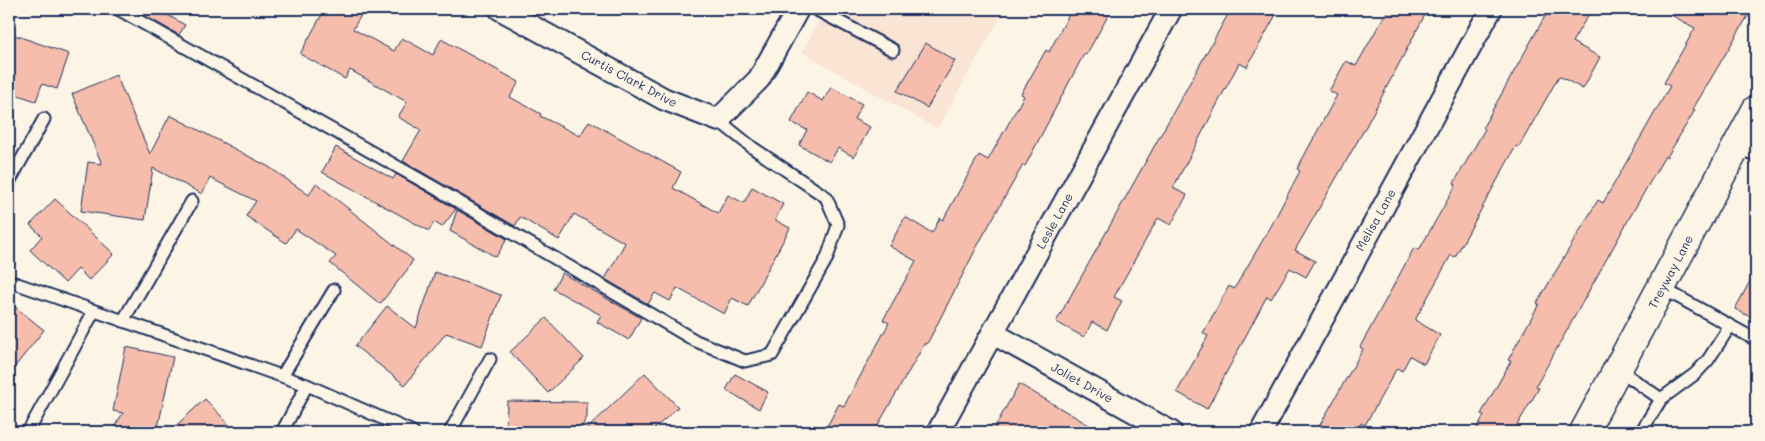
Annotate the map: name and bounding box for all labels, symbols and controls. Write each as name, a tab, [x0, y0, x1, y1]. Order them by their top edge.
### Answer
street label: Curtis Clark Drive	[579, 46, 680, 110]
street label: Melisa Lane	[1351, 186, 1399, 253]
street label: Lesle Lane	[1032, 190, 1076, 251]
street label: Treyway Lane	[1644, 232, 1696, 311]
street label: Joliet Drive	[1049, 358, 1116, 406]

